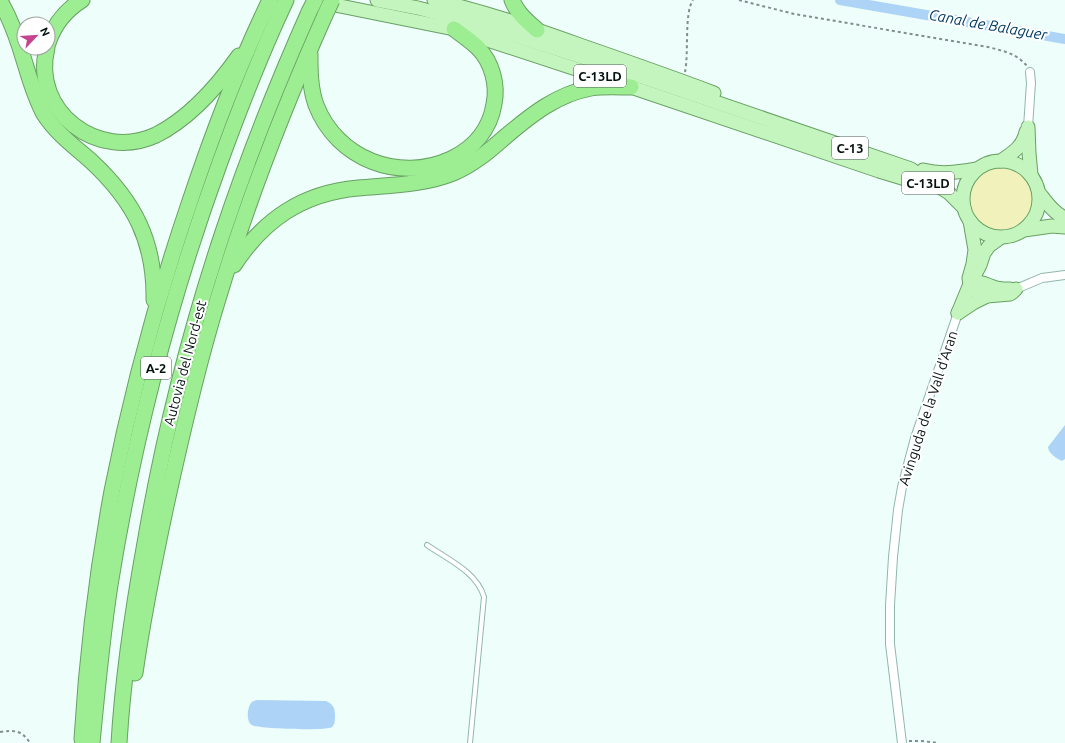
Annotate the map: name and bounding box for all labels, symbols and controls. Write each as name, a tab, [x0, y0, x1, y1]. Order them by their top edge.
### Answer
water label: Canal de Balaguer	[928, 6, 1050, 43]
north arrow	[16, 16, 56, 56]
text: N	[38, 26, 52, 38]
road number: C-13LD	[574, 65, 626, 87]
road number: C-13	[832, 137, 868, 159]
road number: C-13LD	[902, 172, 954, 194]
street label: Autovia del Nord-est	[161, 298, 210, 427]
street label: Avinguda de la Vall d'Aran	[895, 329, 961, 487]
road number: A-2	[141, 357, 171, 379]

